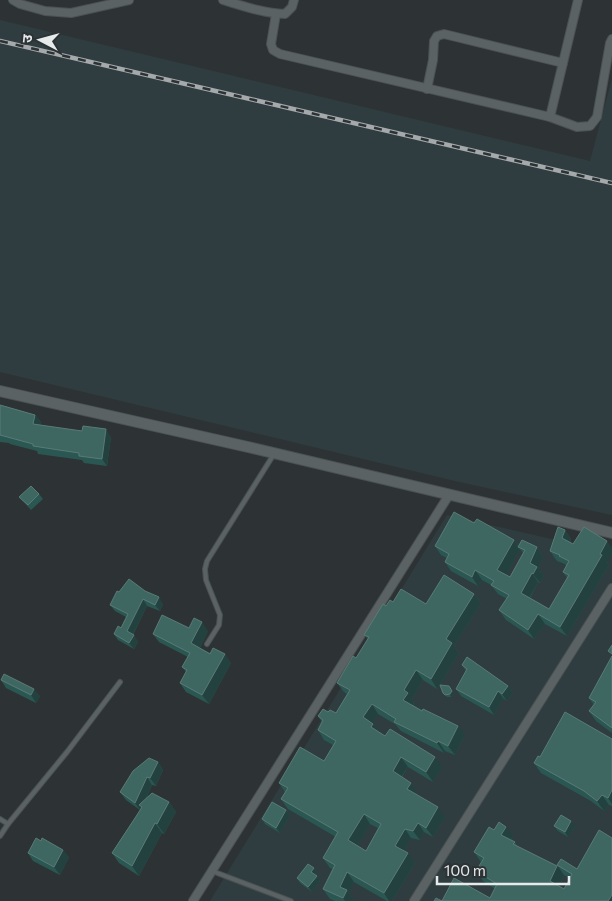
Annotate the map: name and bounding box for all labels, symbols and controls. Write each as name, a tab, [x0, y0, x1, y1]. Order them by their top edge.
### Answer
north arrow	[15, 15, 65, 65]
text: उ	[18, 33, 36, 44]
scale bar	[437, 854, 570, 886]
text: 100 m	[444, 861, 486, 879]

